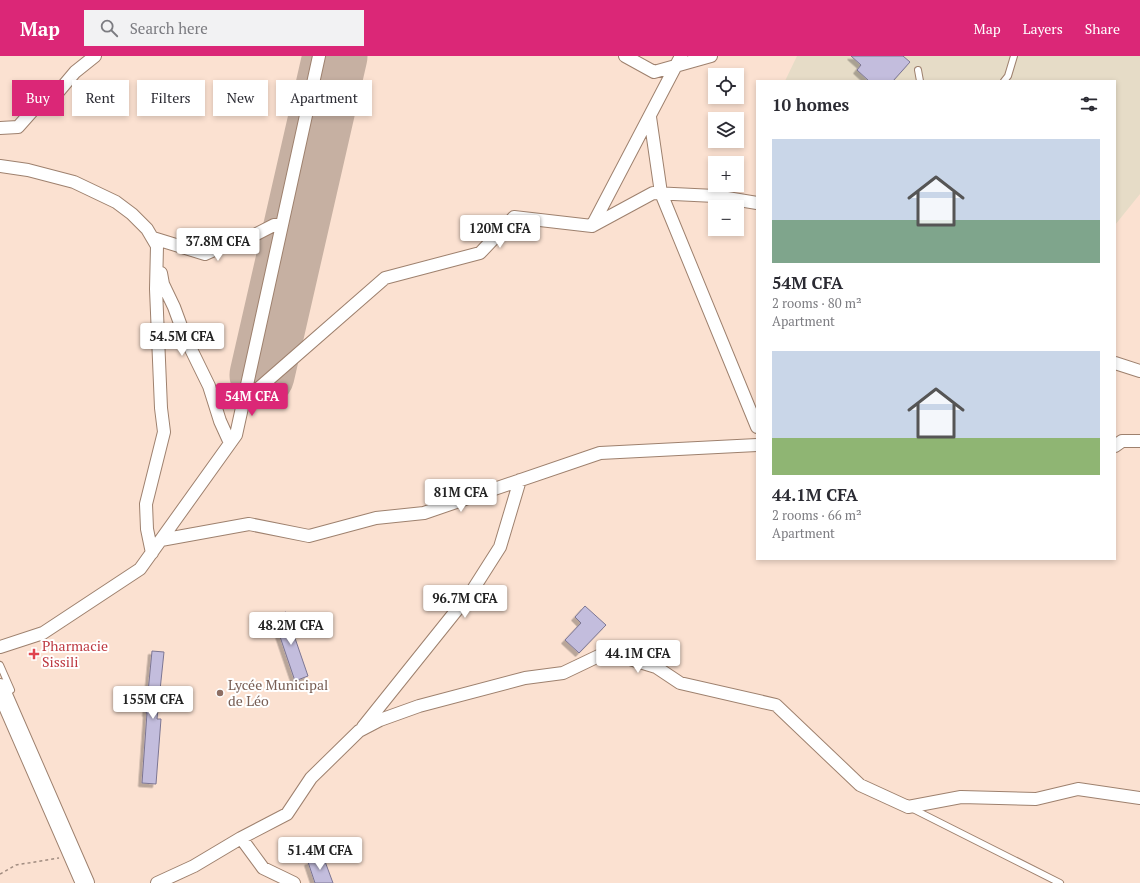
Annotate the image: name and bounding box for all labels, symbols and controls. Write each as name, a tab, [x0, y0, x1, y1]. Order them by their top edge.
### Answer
search box	[84, 10, 364, 46]
text: Map	[20, 16, 60, 41]
icon: search	[98, 17, 120, 39]
text: Search here	[130, 18, 208, 38]
text: Map	[974, 19, 1001, 38]
text: Layers	[1023, 19, 1063, 38]
text: Share	[1085, 19, 1120, 38]
map controls	[708, 68, 744, 236]
button: locate	[708, 68, 744, 104]
chip: Buy	[12, 80, 64, 116]
chip: Rent	[72, 80, 129, 116]
chip: Filters	[137, 80, 205, 116]
chip: New	[213, 80, 268, 116]
chip: Apartment	[276, 80, 372, 116]
text: 10 homes	[772, 93, 849, 116]
icon: filters	[1078, 93, 1100, 115]
button: layers	[708, 112, 744, 148]
button: +	[708, 156, 744, 192]
icon: home	[900, 165, 972, 237]
button: −	[708, 200, 744, 236]
pin: 120M CFA	[459, 215, 541, 249]
text: 120M CFA	[469, 219, 531, 237]
pin: 37.8M CFA	[172, 228, 264, 262]
text: 37.8M CFA	[186, 232, 250, 250]
text: 54M CFA	[772, 271, 843, 294]
text: 2 rooms · 80 m²	[772, 294, 862, 312]
text: Apartment	[772, 312, 835, 330]
pin: 54.5M CFA	[136, 323, 228, 357]
text: 54.5M CFA	[149, 327, 215, 345]
icon: home	[900, 377, 972, 449]
pin: 54M CFA	[215, 383, 289, 417]
text: 54M CFA	[225, 387, 279, 405]
pin: 81M CFA	[424, 479, 498, 513]
text: 81M CFA	[434, 483, 488, 501]
text: 44.1M CFA	[772, 483, 858, 506]
text: 2 rooms · 66 m²	[772, 506, 862, 524]
text: Apartment	[772, 524, 835, 542]
pin: 96.7M CFA	[419, 585, 511, 619]
text: 96.7M CFA	[432, 589, 498, 607]
pin: 48.2M CFA	[245, 612, 337, 646]
text: 48.2M CFA	[258, 616, 324, 634]
place label: Pharmacie Sissili	[42, 636, 108, 671]
pin: 44.1M CFA	[592, 640, 684, 674]
text: 44.1M CFA	[605, 644, 671, 662]
marker: Pharmacie Sissili	[29, 649, 39, 659]
place label: Lycée Municipal de Léo	[228, 675, 328, 710]
pin: 155M CFA	[112, 686, 194, 720]
marker: Lycée Municipal de Léo	[215, 688, 225, 698]
text: 155M CFA	[122, 690, 184, 708]
pin: 51.4M CFA	[274, 837, 366, 871]
text: 51.4M CFA	[287, 841, 353, 859]

